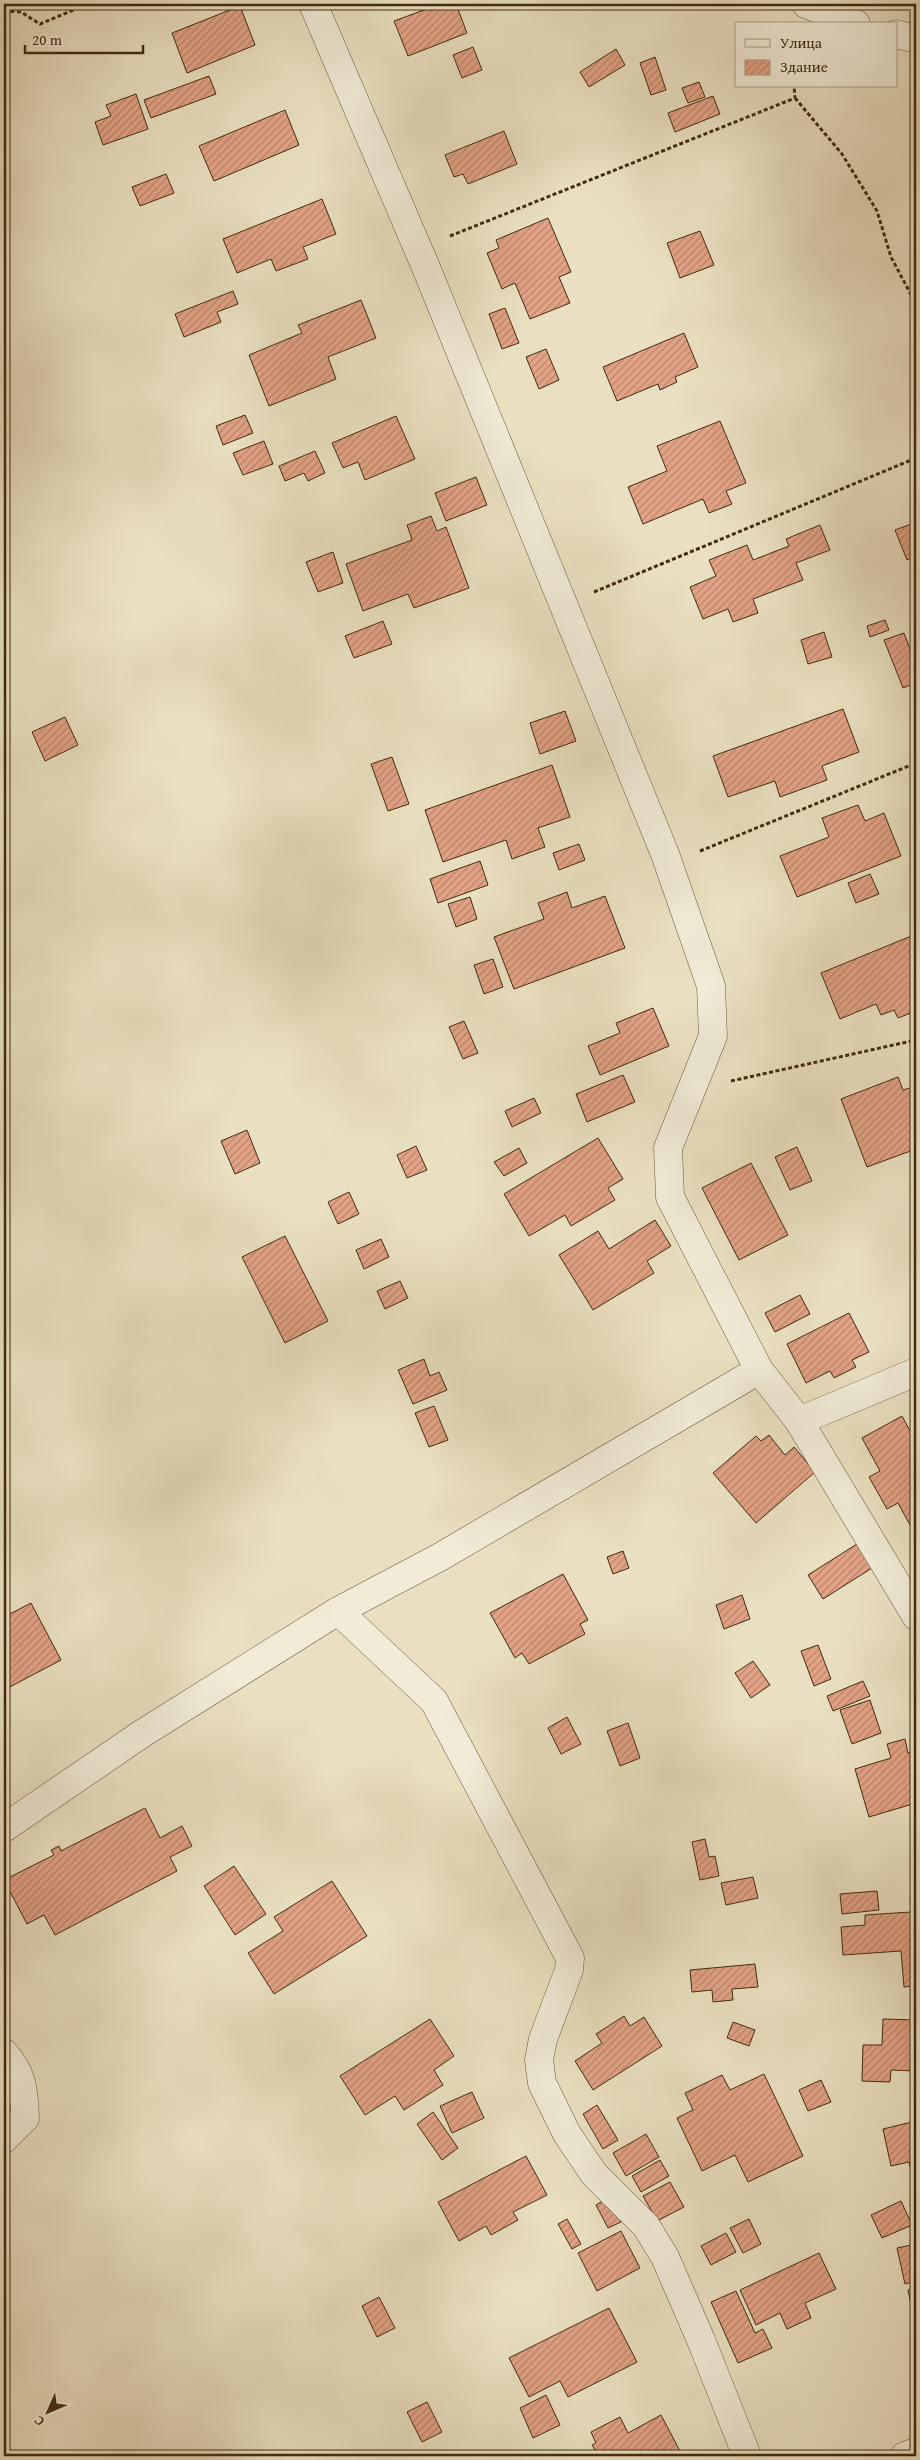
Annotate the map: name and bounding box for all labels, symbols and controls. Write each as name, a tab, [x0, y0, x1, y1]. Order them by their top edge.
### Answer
scale bar	[25, 22, 142, 54]
legend	[735, 22, 898, 88]
text: 20 m	[32, 29, 63, 50]
text: Улица	[780, 32, 823, 53]
text: Здание	[780, 56, 828, 77]
north arrow	[22, 2388, 72, 2438]
text: С	[29, 2411, 49, 2431]

